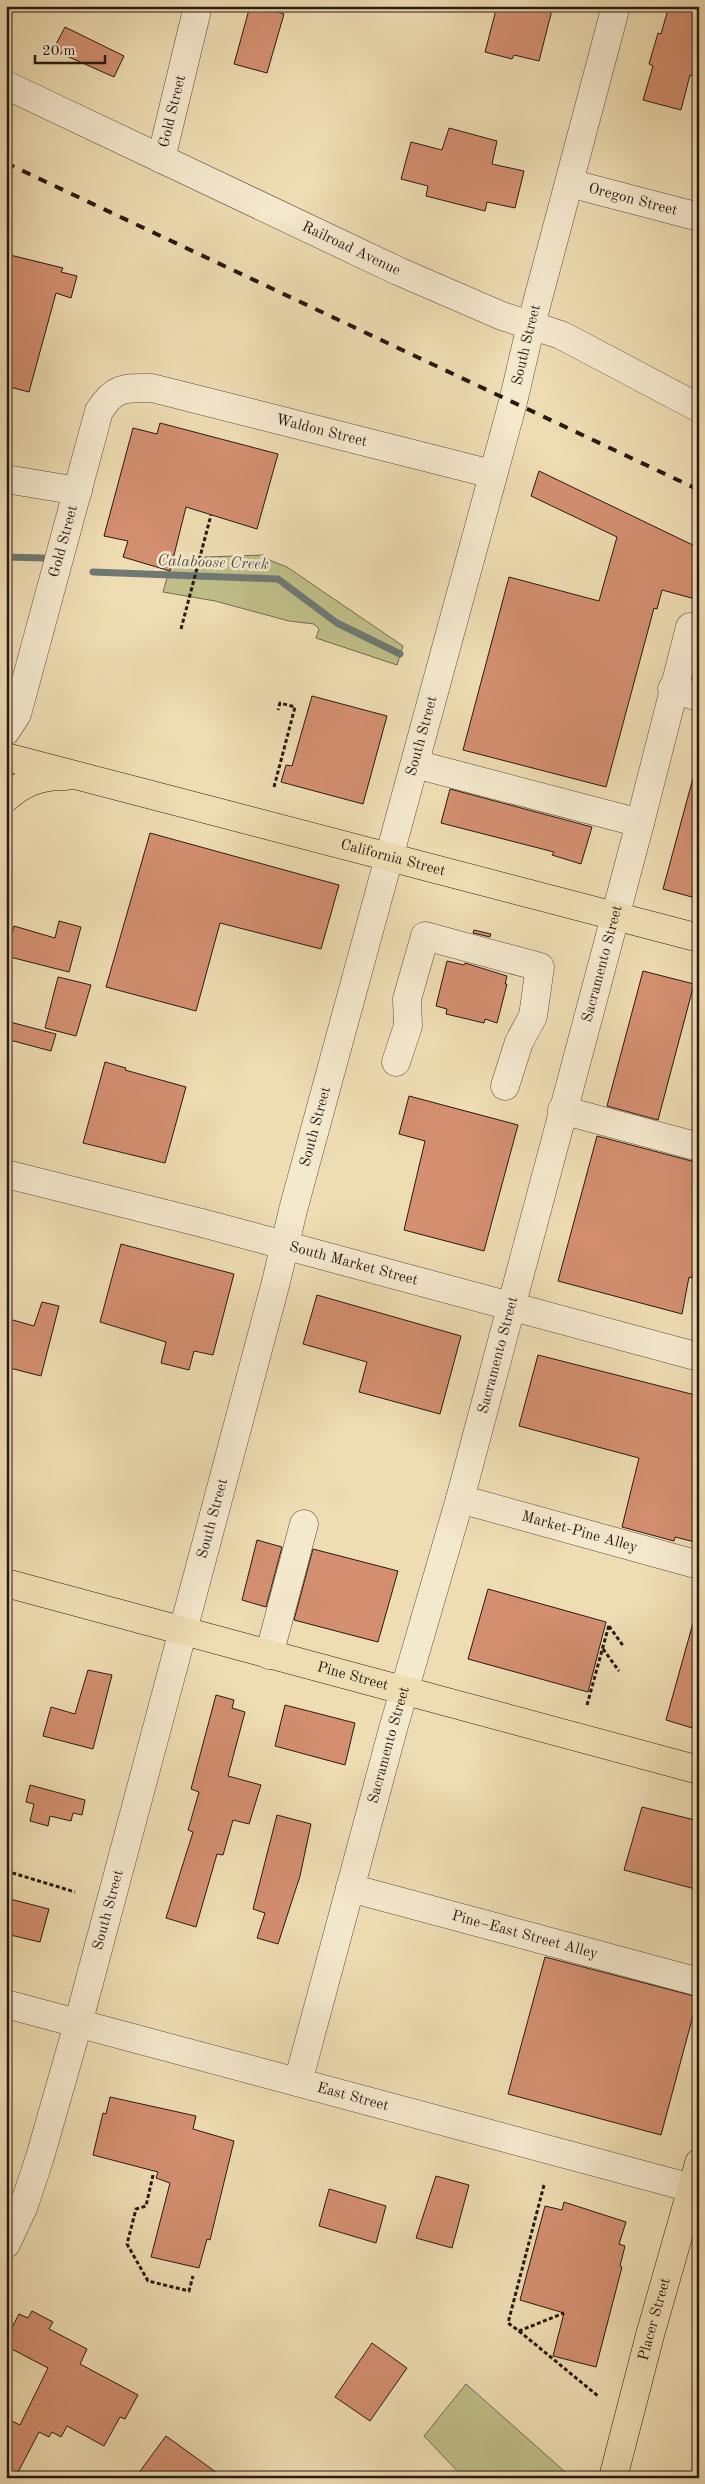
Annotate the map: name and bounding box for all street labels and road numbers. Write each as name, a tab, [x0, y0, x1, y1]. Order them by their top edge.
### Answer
street label: Gold Street	[157, 74, 189, 149]
street label: Oregon Street	[587, 181, 679, 219]
street label: Railroad Avenue	[300, 219, 403, 279]
street label: South Street	[510, 303, 544, 387]
street label: Waldon Street	[274, 412, 369, 450]
street label: Gold Street	[47, 504, 81, 579]
street label: South Street	[404, 694, 440, 778]
street label: California Street	[339, 837, 447, 879]
street label: Sacramento Street	[580, 904, 625, 1024]
street label: South Street	[298, 1085, 334, 1169]
street label: South Market Street	[288, 1239, 420, 1288]
street label: Sacramento Street	[476, 1295, 521, 1415]
street label: South Street	[195, 1477, 231, 1560]
street label: Market-Pine Alley	[520, 1509, 639, 1555]
street label: Pine Street	[315, 1660, 390, 1693]
street label: Sacramento Street	[366, 1685, 412, 1805]
street label: South Street	[91, 1868, 126, 1952]
street label: Pine–East Street Alley	[450, 1908, 600, 1962]
street label: East Street	[315, 2080, 390, 2114]
street label: Placer Street	[636, 2276, 673, 2362]

